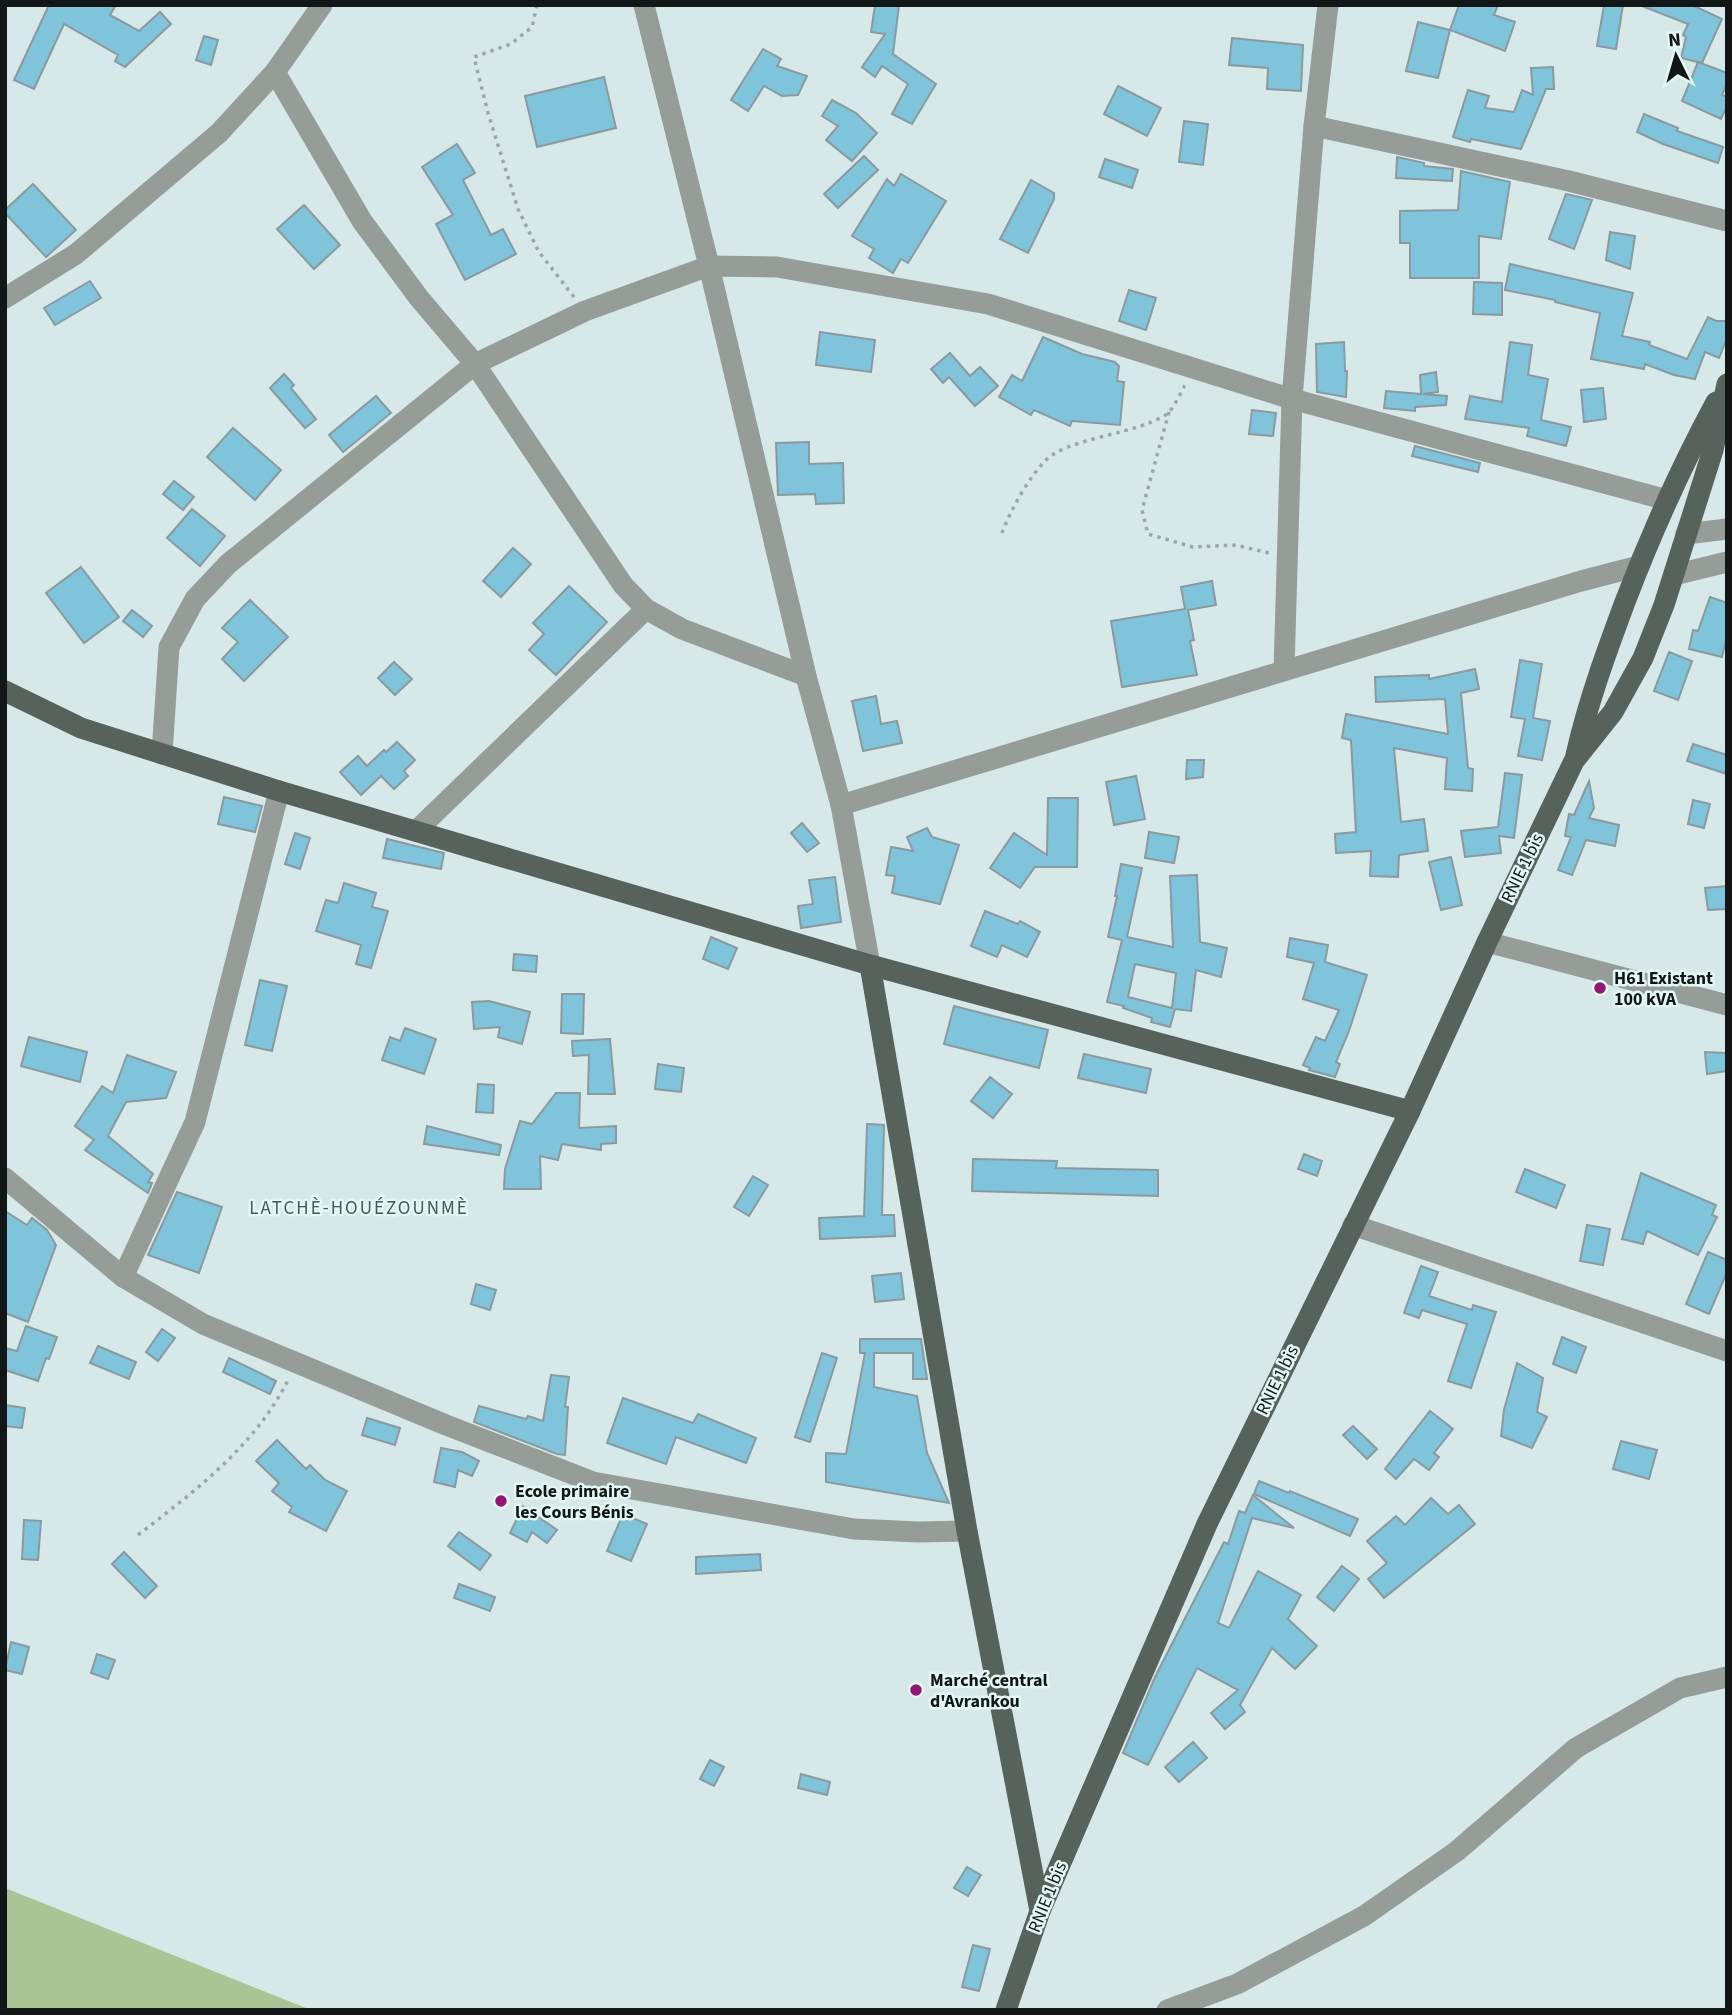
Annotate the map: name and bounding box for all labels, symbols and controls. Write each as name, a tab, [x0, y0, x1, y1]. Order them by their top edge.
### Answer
north arrow	[1641, 21, 1711, 91]
text: N	[1667, 27, 1682, 55]
street label: RNIE 1 bis	[1495, 829, 1550, 907]
place label: H61 Existant 100 kVA	[1614, 966, 1713, 1012]
marker: H61 Existant 100 kVA	[1592, 980, 1608, 996]
district label: LATCHÈ-HOUÉZOUNMÈ	[249, 1195, 469, 1222]
street label: RNIE 1 bis	[1250, 1341, 1305, 1419]
place label: Ecole primaire les Cours Bénis	[515, 1479, 634, 1525]
marker: Ecole primaire les Cours Bénis	[493, 1493, 509, 1509]
place label: Marché central d'Avrankou	[930, 1668, 1048, 1714]
marker: Marché central d'Avrankou	[908, 1682, 924, 1698]
street label: RNIE 1 bis	[1022, 1858, 1073, 1936]

